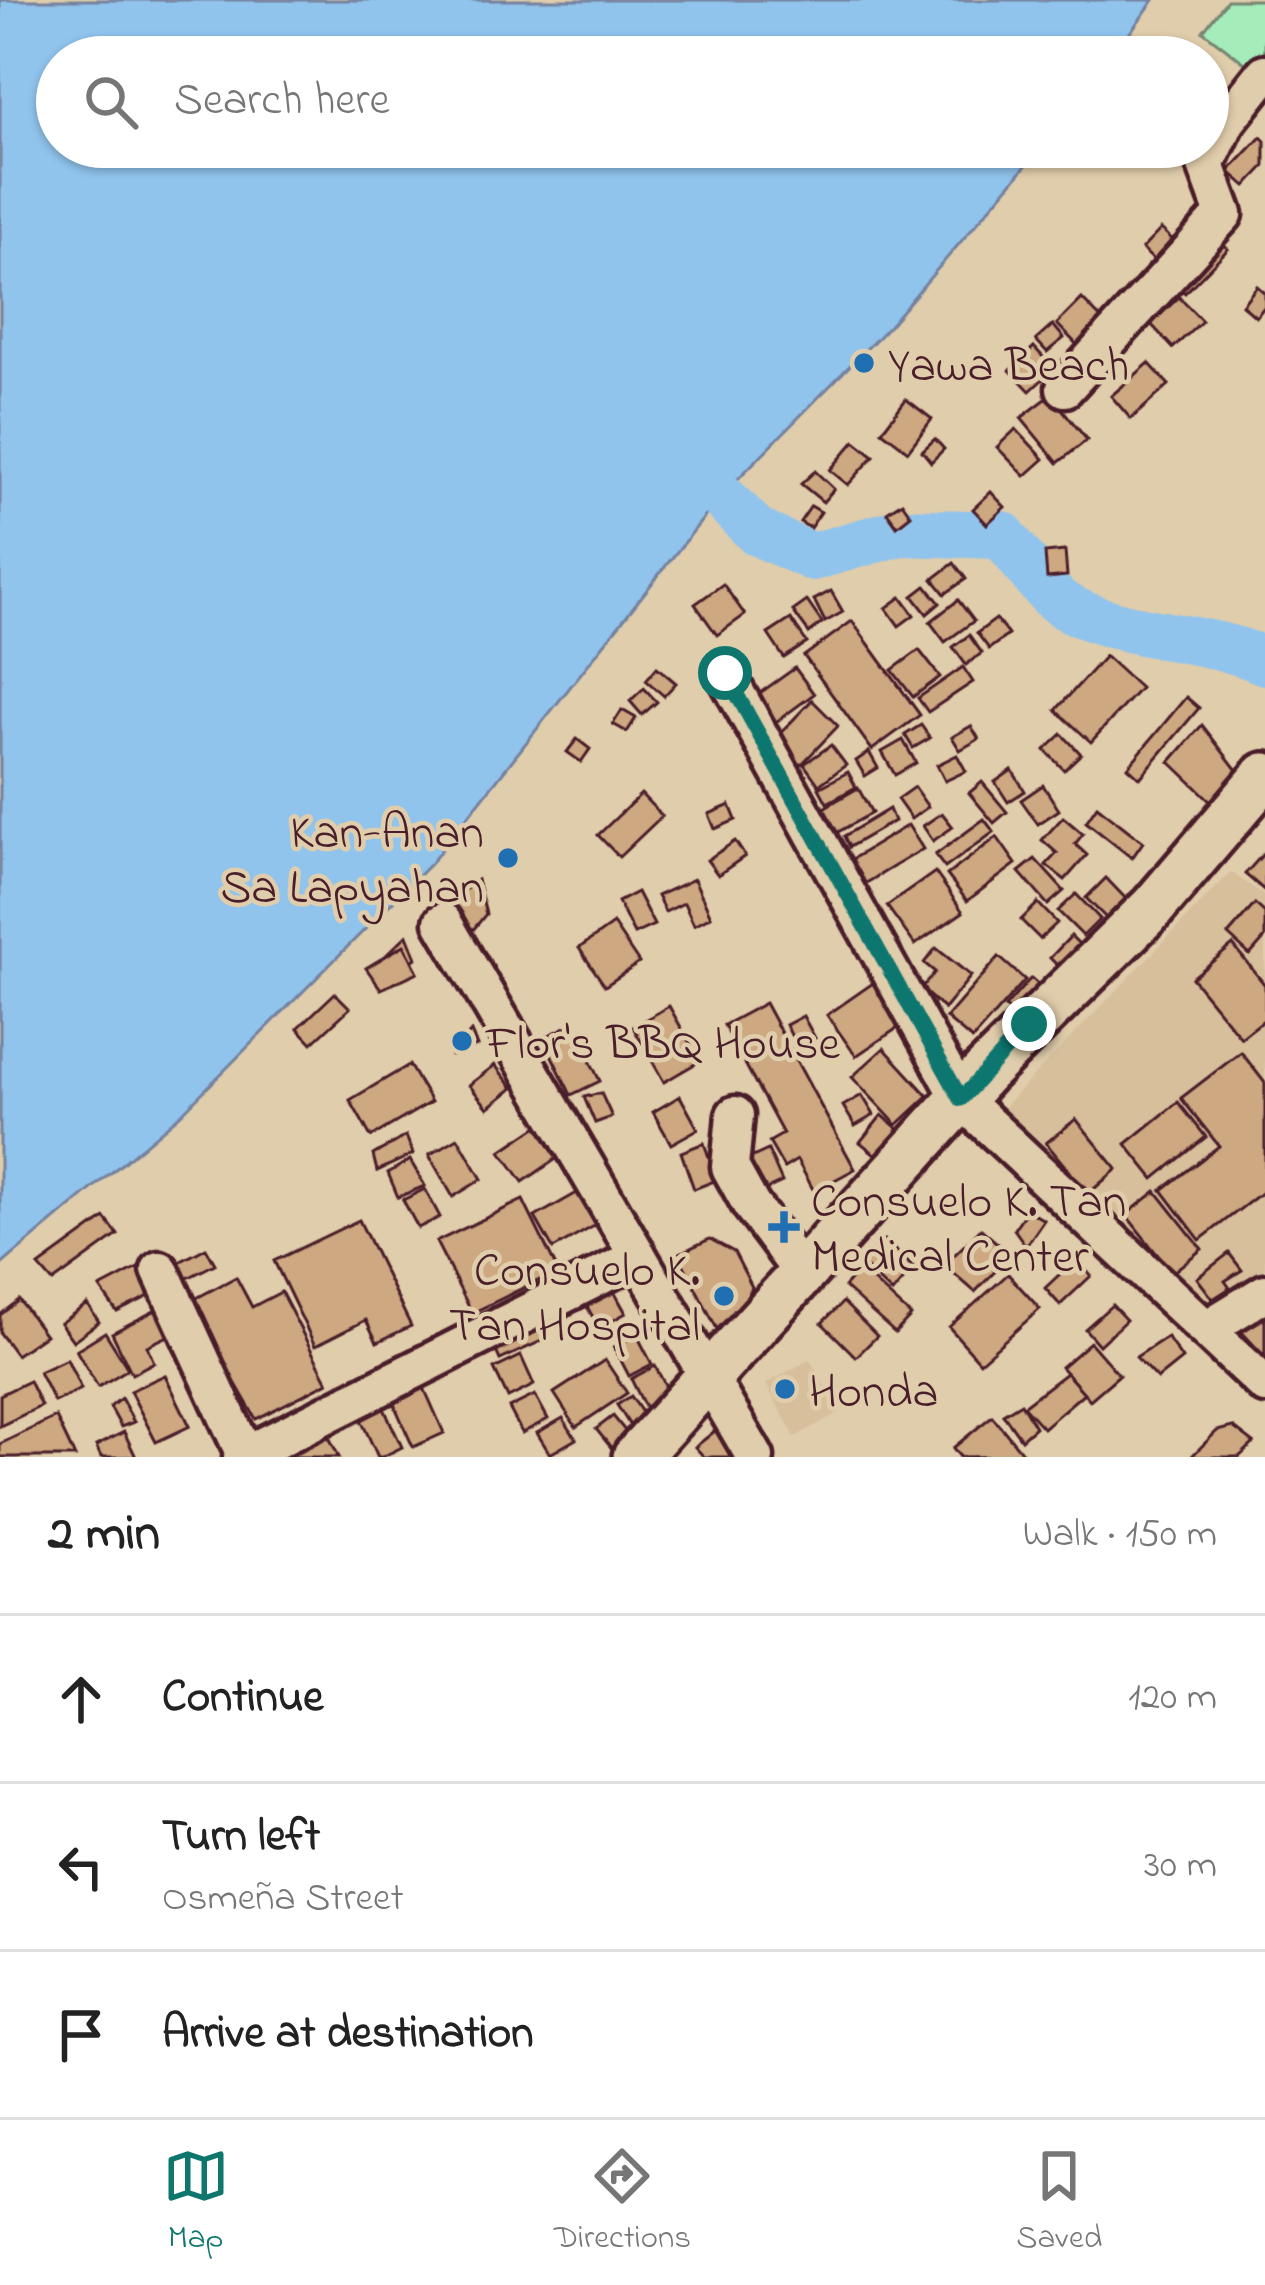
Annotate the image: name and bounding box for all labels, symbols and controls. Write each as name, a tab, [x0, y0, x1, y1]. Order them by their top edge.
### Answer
search box	[36, 36, 1229, 168]
icon: search	[78, 69, 144, 135]
text: Search here	[174, 69, 390, 135]
place label: Yawa Beach	[888, 333, 1129, 403]
marker: Yawa Beach	[851, 350, 877, 376]
route start	[698, 646, 752, 700]
place label: Kan-Anan Sa Lapyahan	[220, 800, 484, 925]
marker: Kan-Anan Sa Lapyahan	[495, 845, 521, 871]
route end	[1002, 997, 1056, 1051]
place label: Flor's BBQ House	[485, 1011, 840, 1081]
marker: Flor's BBQ House	[449, 1028, 475, 1054]
place label: Consuelo K. Tan Medical Center	[811, 1169, 1126, 1294]
marker: Consuelo K. Tan Medical Center	[768, 1211, 800, 1243]
place label: Consuelo K. Tan Hospital	[449, 1238, 700, 1363]
marker: Consuelo K. Tan Hospital	[711, 1283, 737, 1309]
place label: Honda	[809, 1359, 938, 1429]
marker: Honda	[772, 1376, 798, 1402]
text: 2 min	[48, 1498, 160, 1573]
text: Walk · 150 m	[1023, 1507, 1217, 1564]
icon: ahead	[48, 1666, 114, 1732]
text: Continue	[162, 1666, 323, 1732]
text: 120 m	[1128, 1670, 1217, 1727]
text: Turn left	[162, 1805, 320, 1871]
icon: left	[48, 1834, 114, 1900]
text: 30 m	[1144, 1838, 1217, 1895]
text: Osmeña Street	[162, 1871, 404, 1928]
icon: arrive	[48, 2002, 114, 2068]
text: Arrive at destination	[162, 2002, 533, 2068]
tab: Map	[163, 2143, 229, 2263]
tab: Directions	[554, 2143, 691, 2263]
tab: Saved	[1016, 2143, 1102, 2263]

